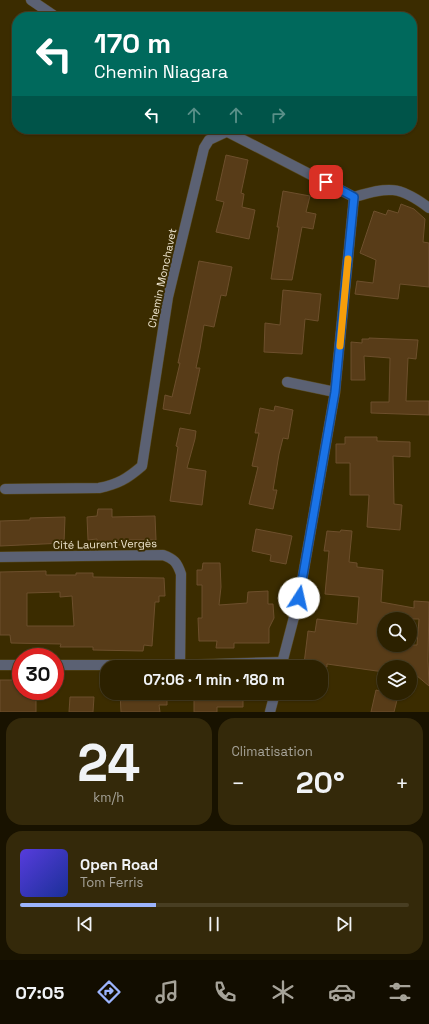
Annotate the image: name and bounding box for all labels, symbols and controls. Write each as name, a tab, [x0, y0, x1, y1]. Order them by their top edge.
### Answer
text: 170 m	[94, 25, 171, 61]
icon: left	[28, 28, 80, 80]
text: Chemin Niagara	[94, 60, 228, 83]
icon: left	[141, 104, 163, 126]
icon: ahead	[183, 104, 205, 126]
icon: ahead	[225, 104, 247, 126]
icon: right	[267, 104, 289, 126]
pin	[309, 165, 343, 199]
icon: arrive	[315, 171, 337, 193]
street label: Chemin Monchavet	[145, 227, 179, 329]
street label: Cité Laurent Vergès	[53, 536, 157, 552]
position arrow	[278, 577, 320, 619]
map controls	[377, 612, 417, 700]
button: search	[377, 612, 417, 652]
speed limit sign: 30	[12, 648, 64, 700]
button: layers	[377, 660, 417, 700]
text: 07:06 · 1 min · 180 m	[143, 670, 285, 689]
text: 24	[77, 730, 140, 796]
text: Climatisation	[232, 743, 313, 760]
text: 20°	[296, 763, 345, 802]
text: −	[232, 769, 245, 797]
text: +	[395, 769, 409, 797]
text: km/h	[93, 789, 124, 806]
text: Open Road	[80, 855, 158, 874]
text: Tom Ferris	[80, 874, 143, 891]
icon: previous	[74, 913, 96, 935]
icon: pause	[203, 913, 225, 935]
icon: next	[333, 913, 355, 935]
icon: directions	[95, 978, 123, 1006]
icon: music	[153, 978, 181, 1006]
icon: phone	[211, 978, 239, 1006]
icon: climate	[269, 978, 297, 1006]
icon: car	[328, 978, 356, 1006]
icon: filters	[386, 978, 414, 1006]
text: 07:05	[15, 981, 64, 1004]

